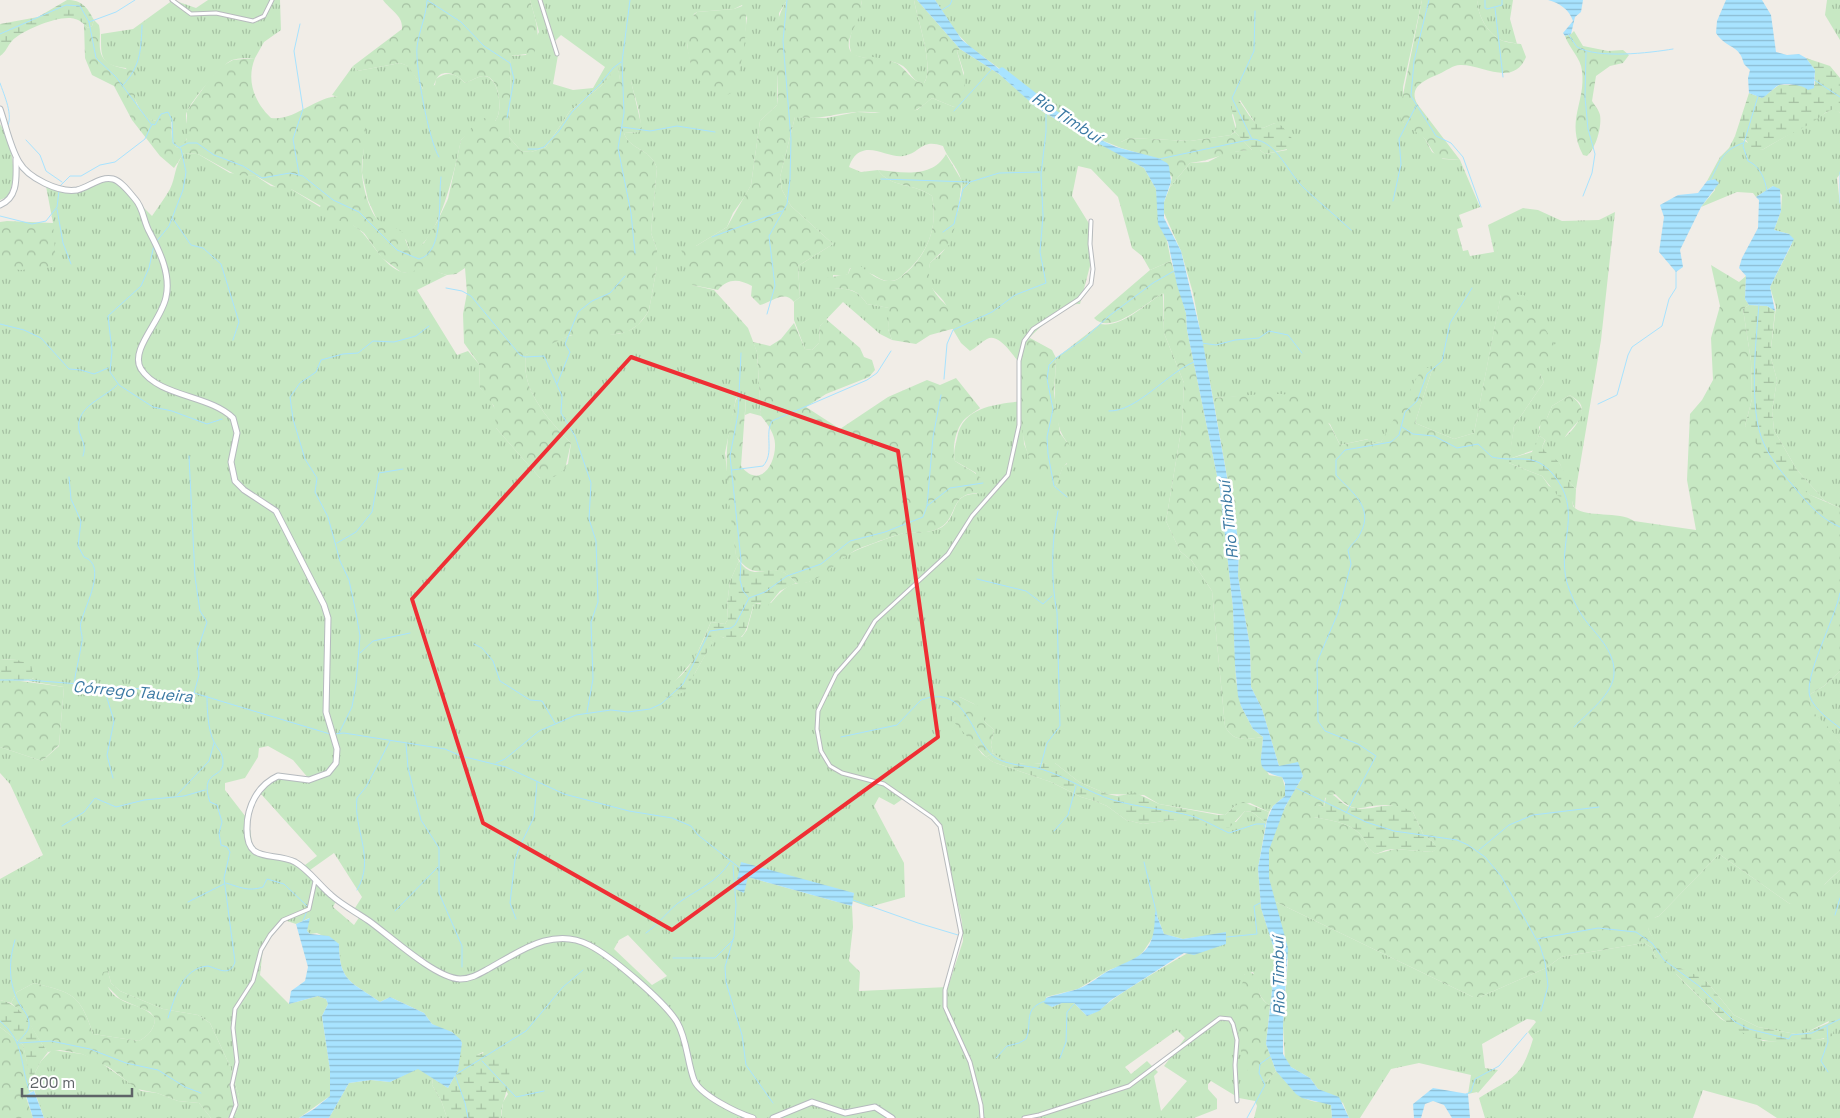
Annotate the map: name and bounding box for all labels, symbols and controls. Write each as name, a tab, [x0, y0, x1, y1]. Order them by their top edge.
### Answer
water label: Rio Timbuí	[1028, 87, 1108, 149]
water label: Rio Timbuí	[1214, 477, 1243, 560]
water label: Córrego Taueira	[72, 676, 195, 707]
water label: Rio Timbuí	[1267, 933, 1290, 1015]
scale bar	[22, 1066, 132, 1098]
text: 200 m	[30, 1073, 75, 1092]

